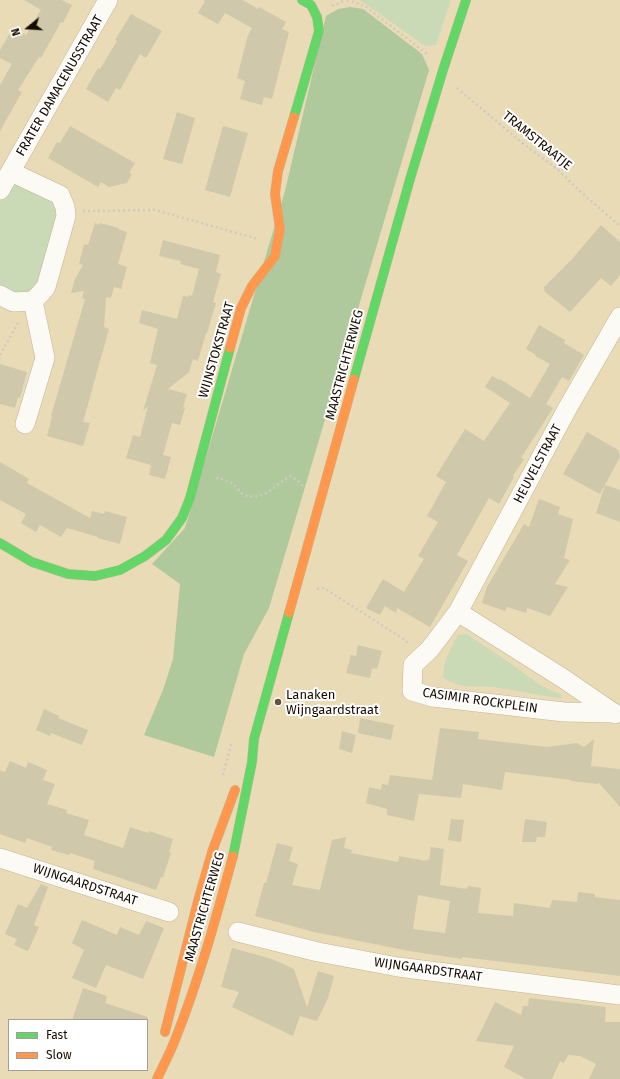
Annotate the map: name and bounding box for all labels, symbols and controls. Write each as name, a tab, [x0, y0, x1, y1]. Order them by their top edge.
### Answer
north arrow	[8, 8, 48, 48]
street label: FRATER DAMACENUSSTRAAT	[13, 13, 107, 159]
street label: TRAMSTRAATJE	[499, 108, 575, 174]
street label: WIJNSTOKSTRAAT	[196, 300, 238, 400]
street label: MAASTRICHTERWEG	[323, 308, 367, 422]
street label: HEUVELSTRAAT	[511, 422, 565, 506]
street label: CASIMIR ROCKPLEIN	[421, 685, 539, 717]
place label: Lanaken Wijngaardstraat	[286, 687, 379, 718]
marker: Lanaken Wijngaardstraat	[273, 697, 283, 707]
street label: MAASTRICHTERWEG	[182, 850, 228, 964]
street label: WIJNGAARDSTRAAT	[31, 861, 139, 909]
street label: WIJNGAARDSTRAAT	[373, 955, 483, 985]
legend	[8, 1019, 148, 1071]
text: Fast	[46, 1028, 68, 1042]
text: Slow	[46, 1048, 72, 1062]

